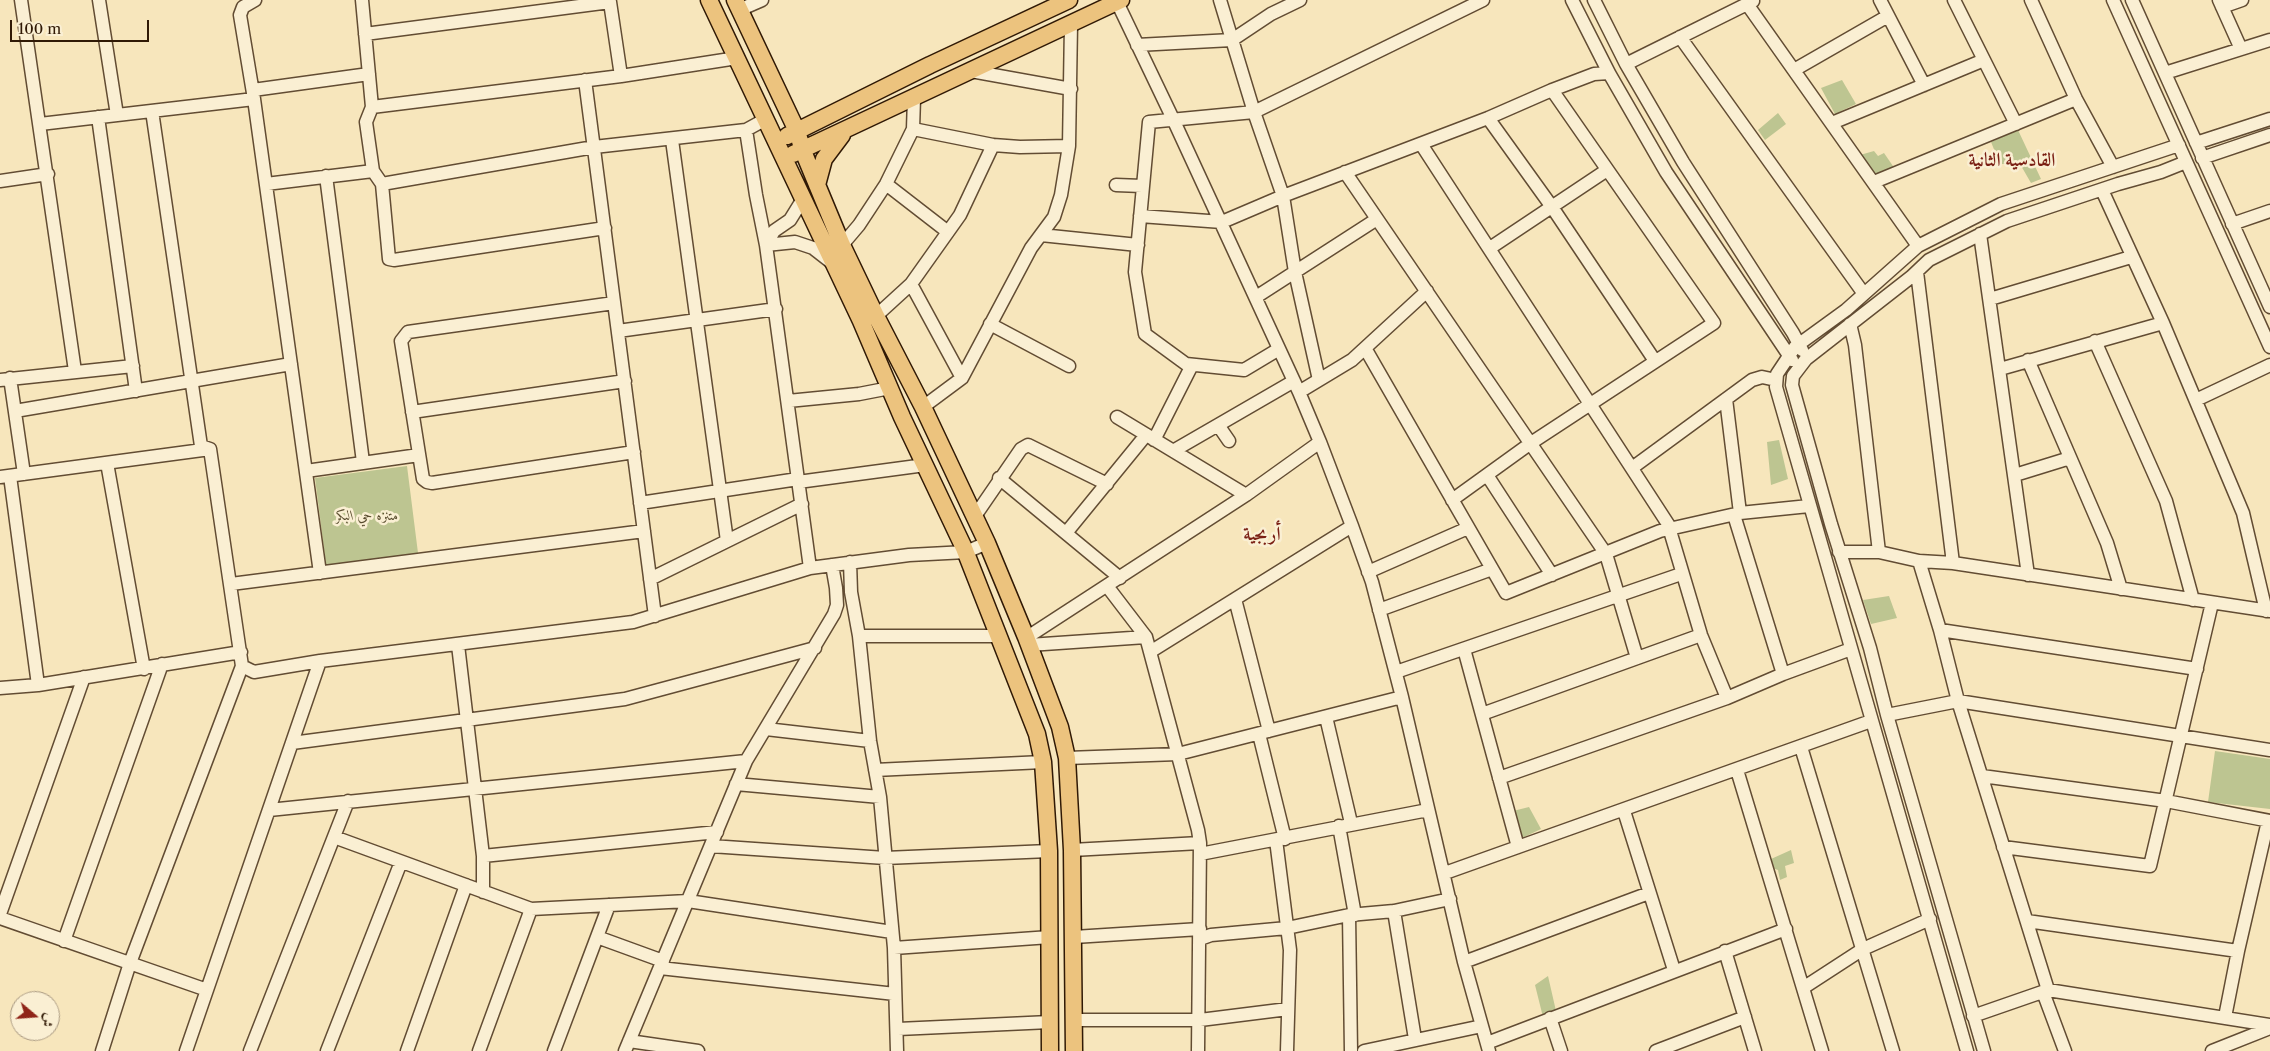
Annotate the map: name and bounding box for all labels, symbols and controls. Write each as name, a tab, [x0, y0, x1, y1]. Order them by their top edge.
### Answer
scale bar	[12, 10, 151, 42]
text: 100 m	[18, 19, 61, 38]
district label: القادسية الثانية	[1969, 150, 2055, 172]
park label: متنزه حي البكر	[336, 508, 398, 524]
district label: أربجية	[1243, 524, 1281, 546]
north arrow	[10, 991, 60, 1041]
text: ش	[38, 1011, 59, 1030]

